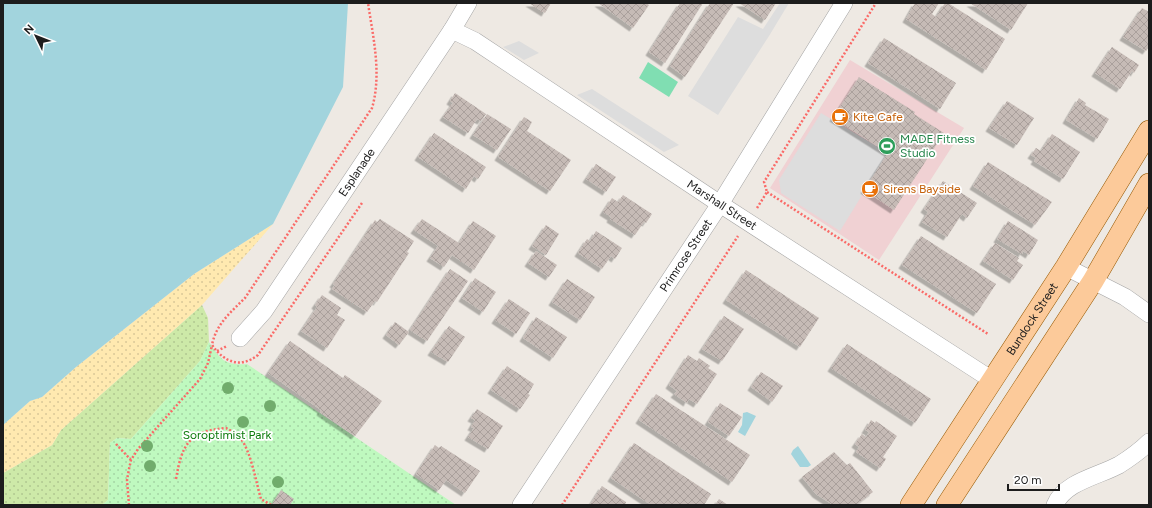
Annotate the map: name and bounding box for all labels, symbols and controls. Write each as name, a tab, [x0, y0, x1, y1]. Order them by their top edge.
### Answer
north arrow	[16, 16, 56, 56]
text: N	[21, 22, 37, 37]
cafe icon: Kite Cafe	[830, 107, 850, 127]
place label: Kite Cafe	[853, 110, 903, 124]
place label: MADE Fitness Studio	[900, 132, 975, 160]
sports icon: MADE Fitness Studio	[877, 136, 897, 156]
street label: Esplanade	[336, 145, 378, 199]
street label: Marshall Street	[684, 177, 760, 233]
cafe icon: Sirens Bayside	[860, 179, 880, 199]
place label: Sirens Bayside	[883, 182, 961, 196]
street label: Primrose Street	[657, 216, 715, 294]
street label: Bundock Street	[1003, 280, 1061, 358]
park label: Soroptimist Park	[183, 428, 272, 442]
scale bar	[1008, 466, 1059, 492]
text: 20 m	[1014, 473, 1042, 487]

